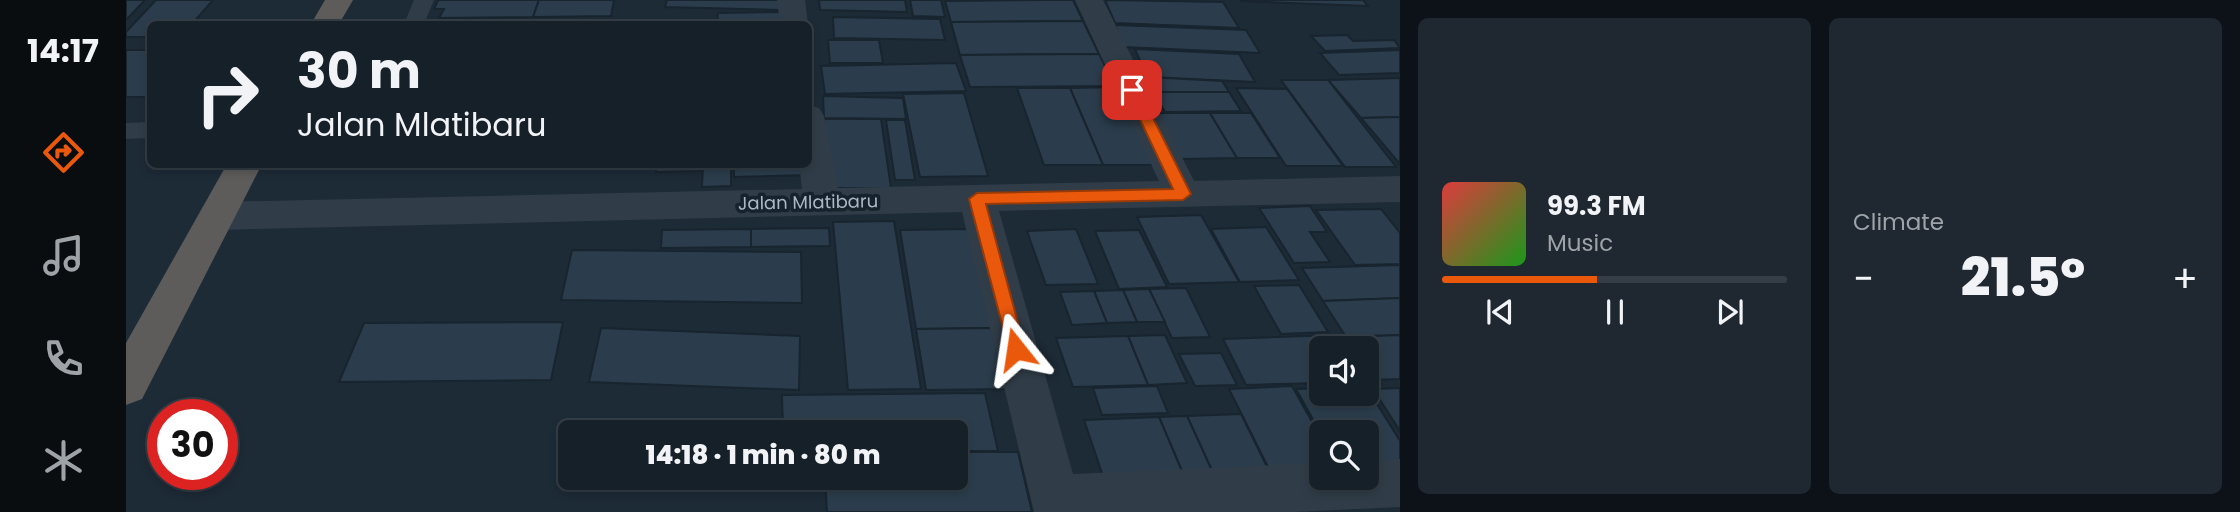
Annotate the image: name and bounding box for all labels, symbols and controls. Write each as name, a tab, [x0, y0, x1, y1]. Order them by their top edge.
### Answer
text: 14:17	[27, 28, 99, 73]
text: 30 m	[297, 37, 421, 105]
icon: right	[182, 49, 273, 140]
pin	[1102, 60, 1162, 120]
icon: arrive	[1113, 71, 1151, 109]
text: Jalan Mlatibaru	[297, 102, 546, 147]
icon: directions	[39, 128, 88, 177]
street label: Jalan Mlatibaru	[738, 188, 878, 216]
text: 99.3 FM	[1547, 188, 1646, 224]
text: Climate	[1853, 206, 1944, 238]
text: Music	[1547, 227, 1613, 259]
icon: music	[39, 231, 88, 280]
text: 21.5°	[1961, 241, 2085, 314]
text: −	[1853, 252, 1874, 305]
text: +	[2172, 252, 2198, 305]
icon: previous	[1481, 293, 1519, 331]
icon: pause	[1596, 293, 1634, 331]
icon: next	[1711, 293, 1749, 331]
position arrow	[979, 312, 1053, 386]
icon: phone	[39, 334, 88, 383]
map controls	[1309, 336, 1379, 490]
button: sound	[1309, 336, 1379, 406]
speed limit sign: 30	[147, 399, 238, 490]
button: search	[1309, 420, 1379, 490]
icon: climate	[39, 436, 88, 485]
text: 14:18 · 1 min · 80 m	[645, 437, 881, 473]

